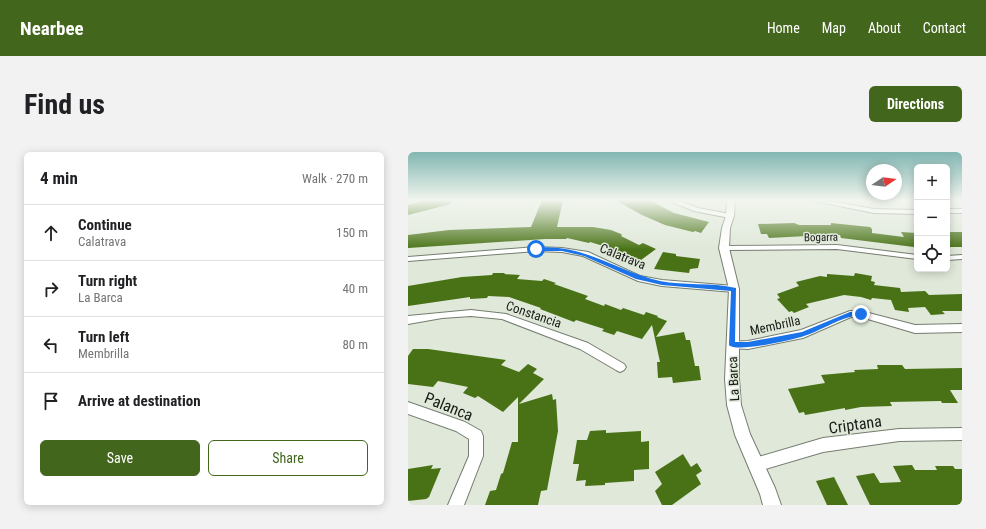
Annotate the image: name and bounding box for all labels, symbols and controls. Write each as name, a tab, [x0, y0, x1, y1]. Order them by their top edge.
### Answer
text: Nearbee	[20, 17, 84, 40]
text: Home	[767, 20, 800, 36]
text: Map	[822, 20, 846, 36]
text: About	[868, 20, 901, 36]
text: Contact	[923, 20, 966, 36]
button: Directions	[869, 86, 962, 122]
text: Find us	[24, 88, 105, 121]
north arrow	[866, 164, 902, 200]
map controls	[914, 164, 950, 272]
button: +	[914, 164, 950, 200]
text: 4 min	[40, 168, 78, 188]
text: Walk · 270 m	[302, 171, 368, 186]
button: −	[914, 200, 950, 236]
text: Continue	[78, 216, 132, 234]
icon: ahead	[40, 222, 62, 244]
text: 150 m	[336, 225, 368, 240]
street label: Bogarra	[804, 231, 838, 244]
text: Calatrava	[78, 234, 126, 249]
button: locate	[914, 236, 950, 272]
route start	[527, 240, 545, 258]
street label: Calatrava	[598, 240, 648, 272]
text: Turn right	[78, 272, 137, 290]
icon: right	[40, 278, 62, 300]
text: 40 m	[342, 281, 368, 296]
text: La Barca	[78, 290, 123, 305]
street label: Constancia	[504, 298, 564, 331]
route end	[852, 305, 870, 323]
street label: Membrilla	[748, 313, 802, 338]
text: Turn left	[78, 328, 129, 346]
icon: left	[40, 334, 62, 356]
text: 80 m	[342, 337, 368, 352]
text: Membrilla	[78, 346, 129, 361]
street label: La Barca	[725, 356, 742, 402]
street label: Palanca	[422, 388, 476, 425]
icon: arrive	[40, 390, 62, 412]
text: Arrive at destination	[78, 392, 201, 410]
street label: Criptana	[827, 411, 883, 438]
button: Save	[40, 440, 200, 476]
button: Share	[208, 440, 368, 476]

